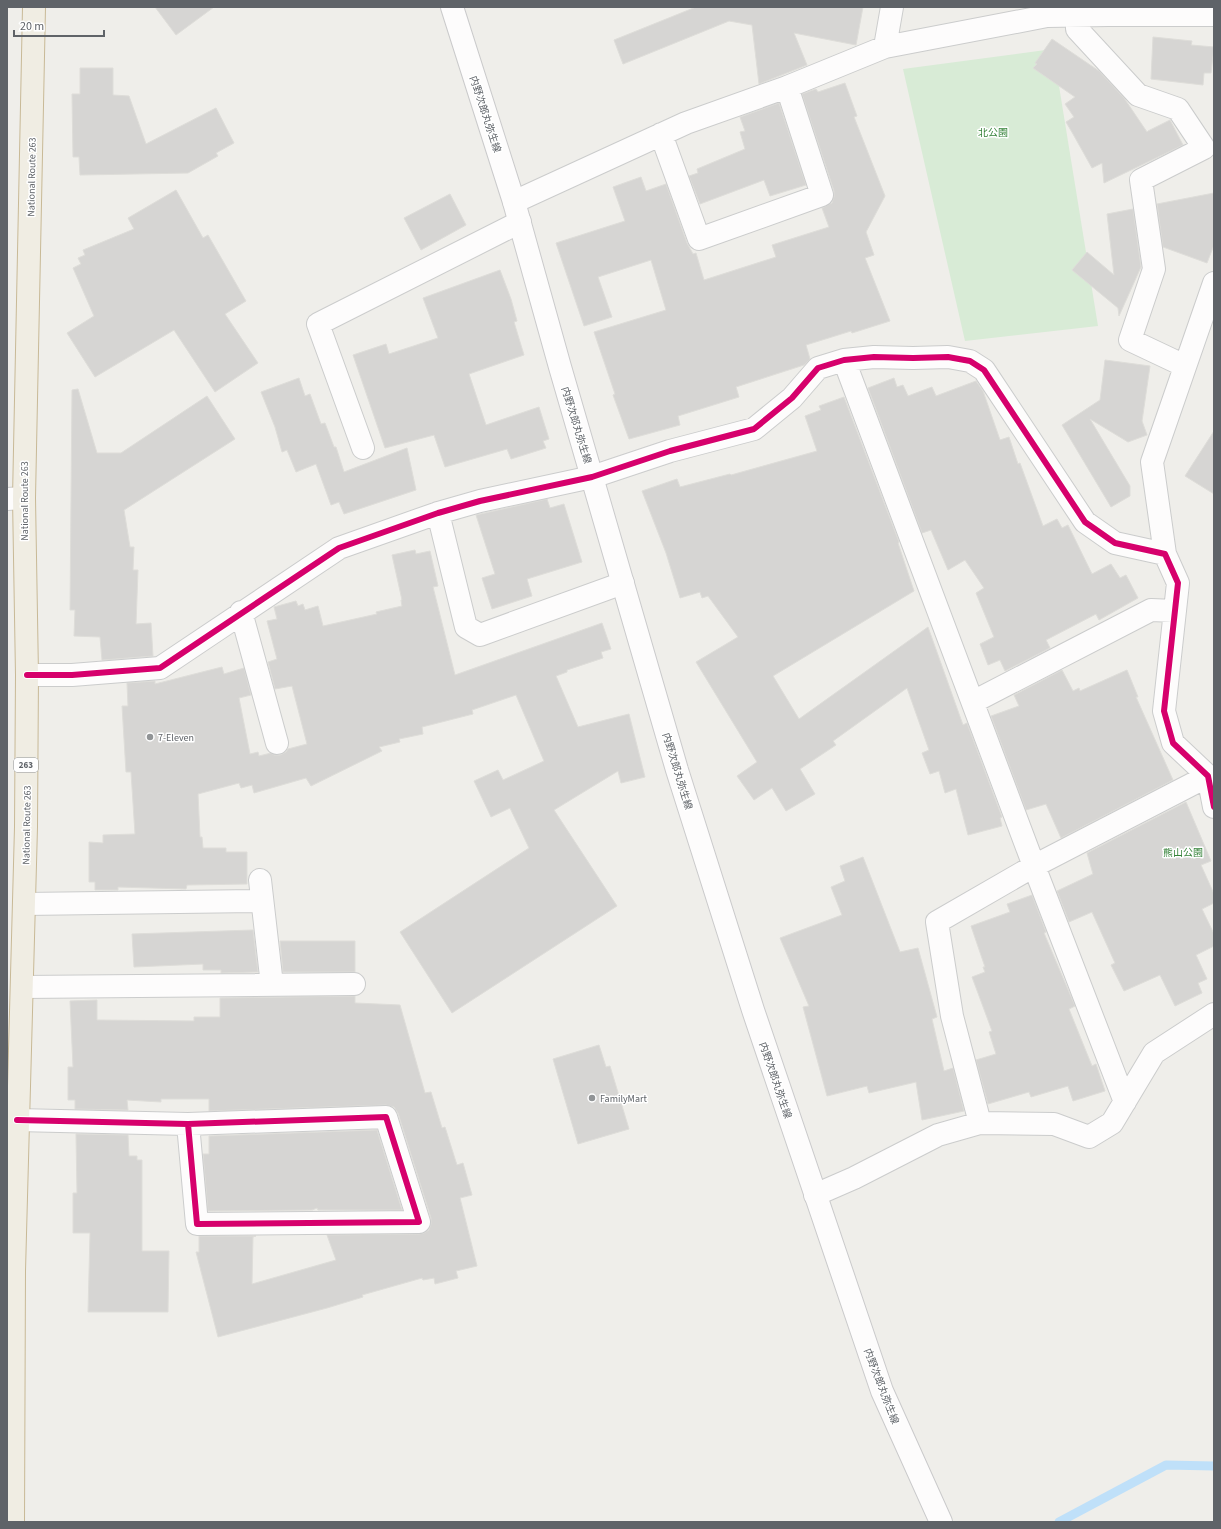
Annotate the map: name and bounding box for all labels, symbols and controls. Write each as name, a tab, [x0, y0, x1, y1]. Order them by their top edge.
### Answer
scale bar	[14, 12, 104, 38]
text: 20 m	[20, 18, 44, 35]
street label: 内野次郎丸弥生線	[466, 74, 504, 155]
park label: 北公園	[978, 126, 1008, 140]
street label: National Route 263	[24, 137, 40, 217]
street label: 内野次郎丸弥生線	[558, 385, 594, 466]
street label: National Route 263	[18, 461, 32, 541]
place label: 7-Eleven	[158, 731, 194, 745]
street label: 内野次郎丸弥生線	[659, 731, 695, 812]
marker: 7-Eleven	[145, 732, 155, 742]
road number: 263	[14, 758, 38, 772]
street label: National Route 263	[19, 785, 35, 865]
park label: 熊山公園	[1163, 846, 1203, 860]
street label: 内野次郎丸弥生線	[755, 1040, 795, 1120]
place label: FamilyMart	[600, 1092, 647, 1106]
marker: FamilyMart	[587, 1093, 597, 1103]
street label: 内野次郎丸弥生線	[860, 1347, 902, 1426]

